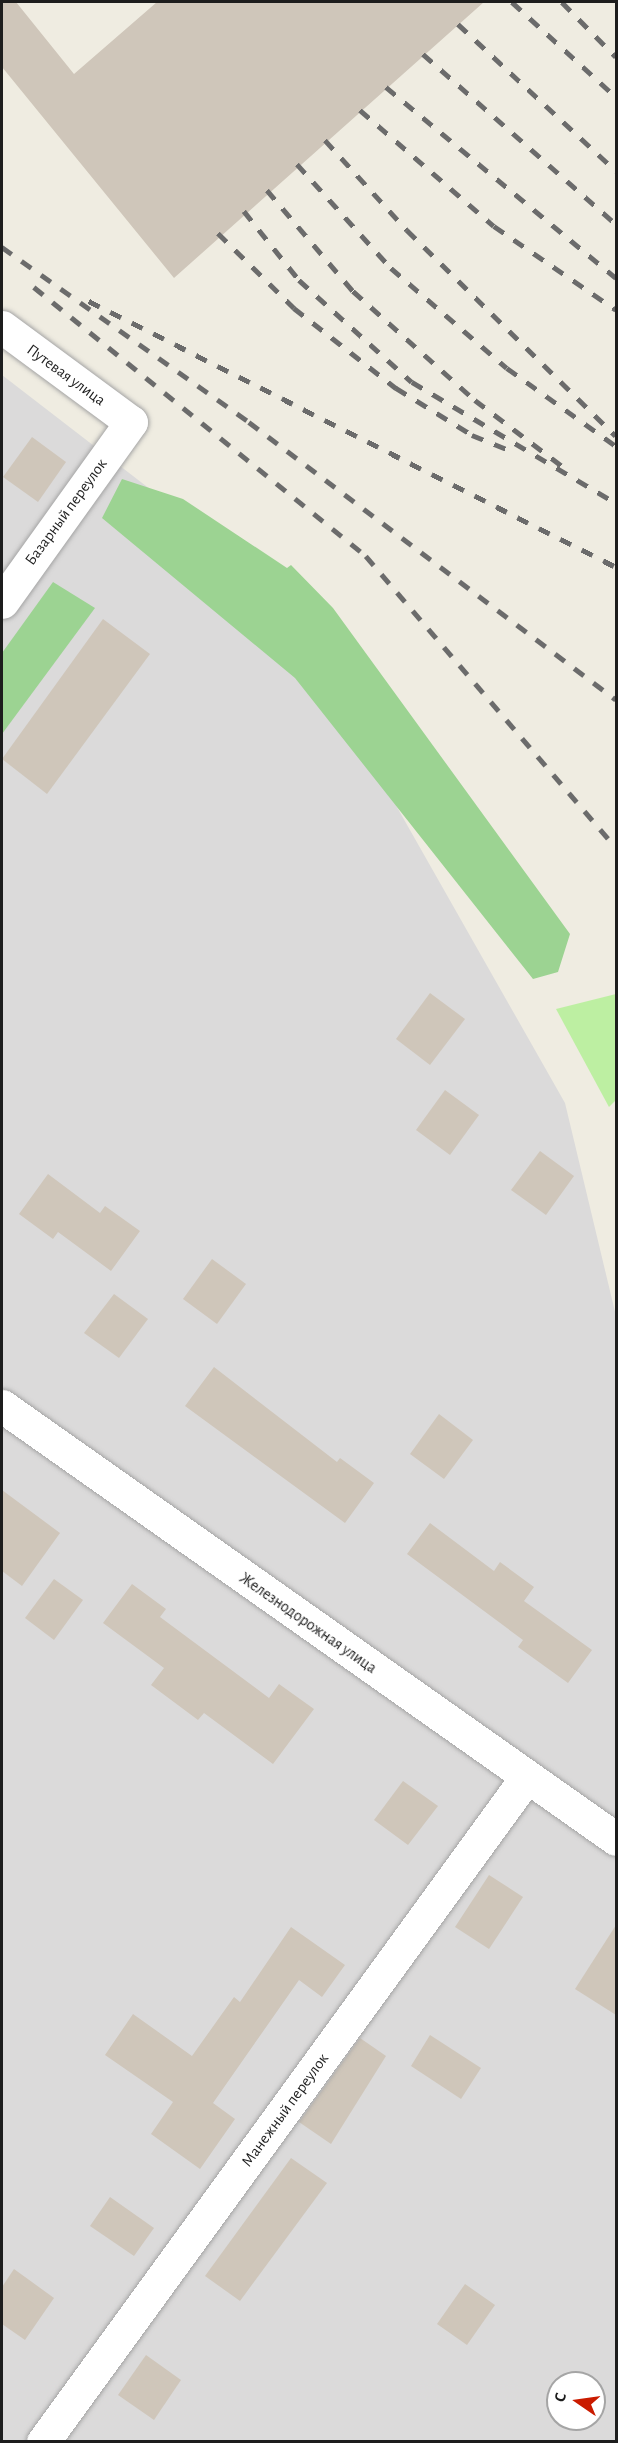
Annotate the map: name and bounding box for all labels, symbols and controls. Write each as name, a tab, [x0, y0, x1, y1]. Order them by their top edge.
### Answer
street label: Путевая улица	[23, 340, 109, 410]
street label: Базарный переулок	[21, 455, 111, 569]
street label: Железнодорожная улица	[236, 1568, 380, 1678]
street label: Манежный переулок	[237, 2049, 333, 2171]
north arrow	[546, 2371, 606, 2431]
text: С	[552, 2391, 569, 2404]

